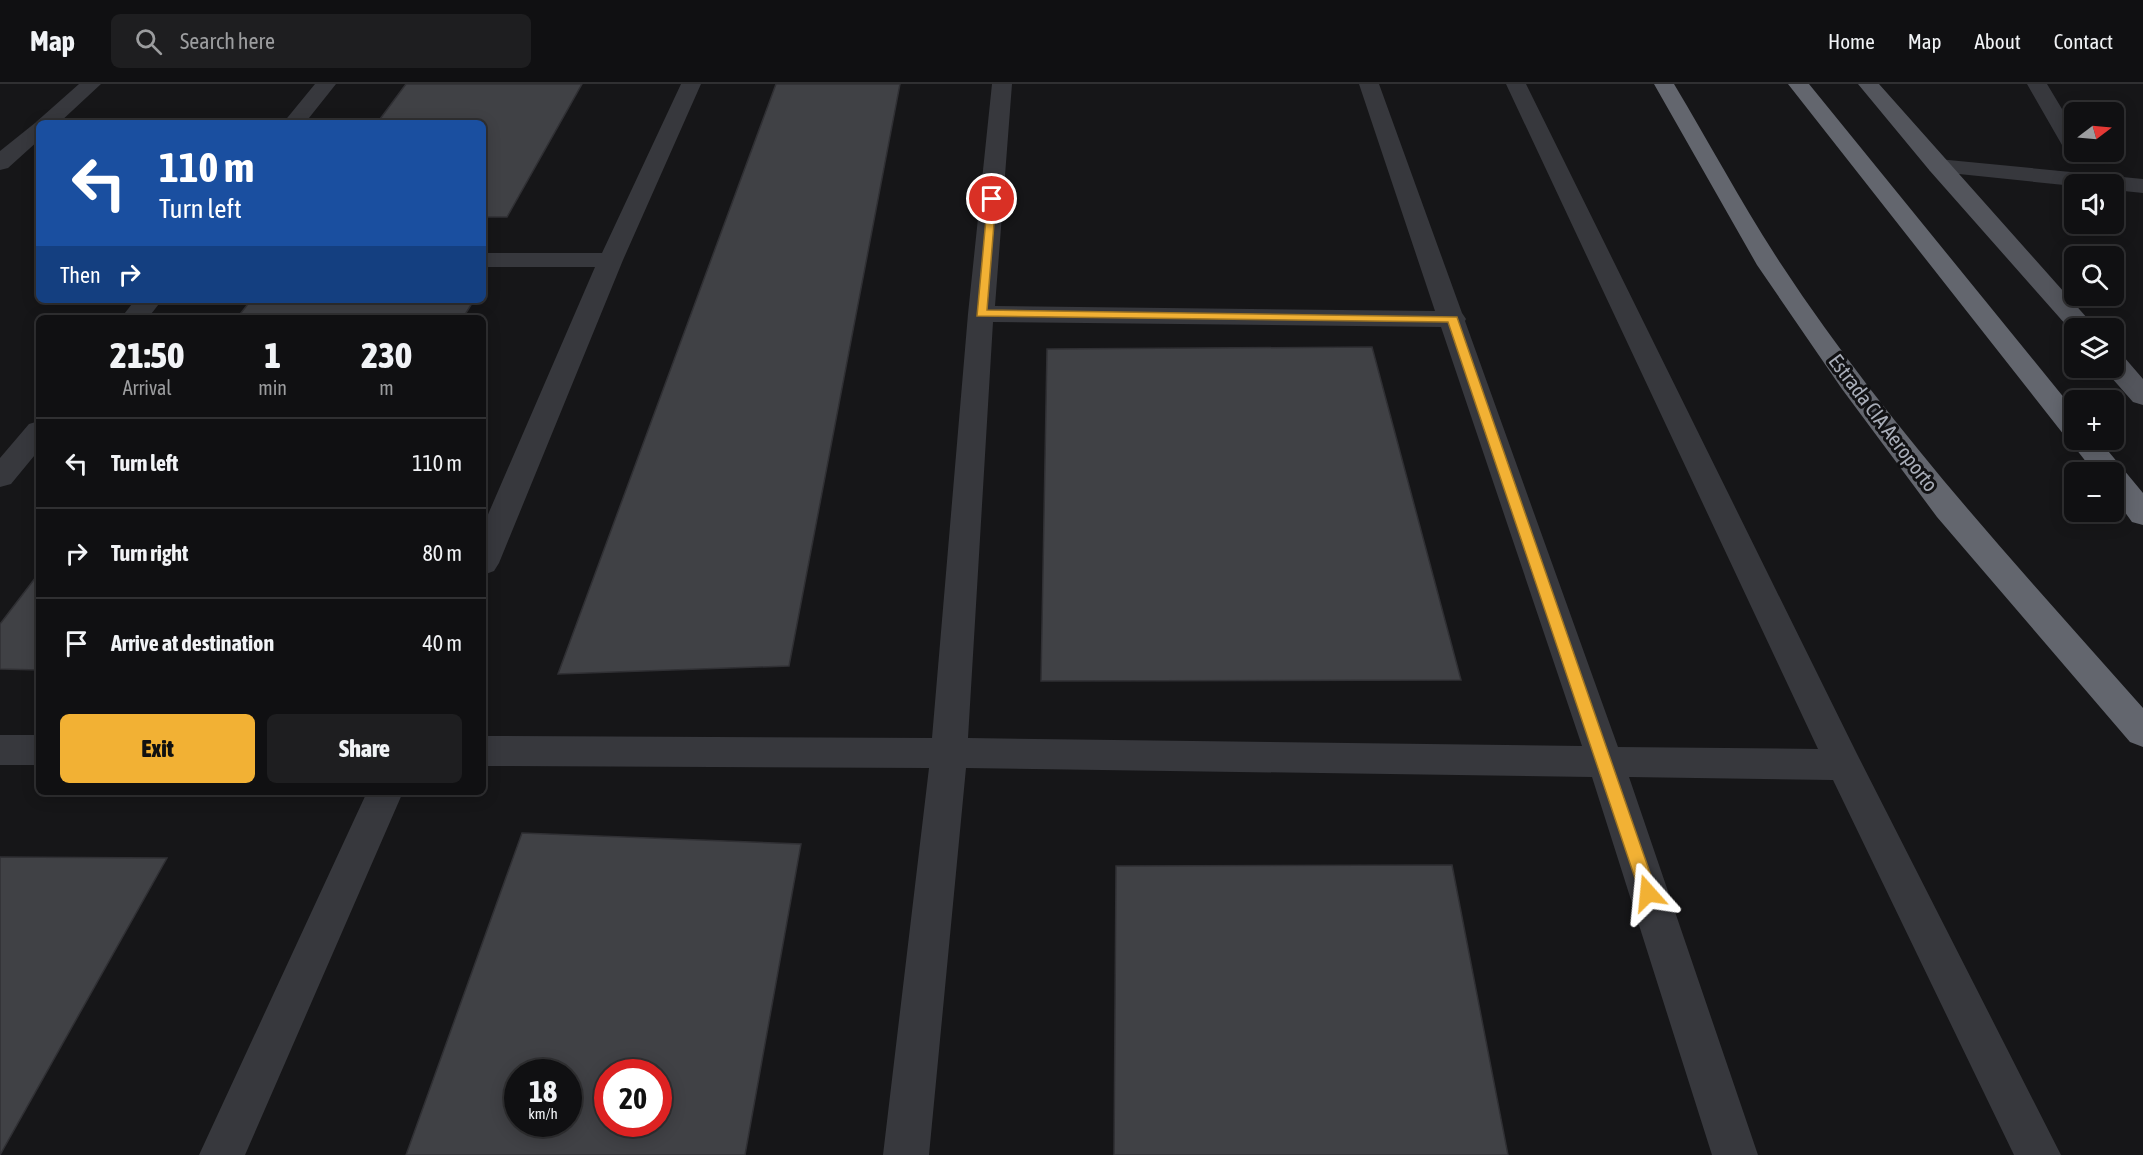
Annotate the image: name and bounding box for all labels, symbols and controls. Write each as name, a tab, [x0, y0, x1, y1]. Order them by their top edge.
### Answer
search box	[111, 14, 531, 68]
text: Map	[30, 25, 75, 57]
icon: search	[132, 25, 165, 58]
text: Search here	[180, 28, 275, 54]
text: Home	[1828, 29, 1875, 53]
text: Map	[1908, 29, 1942, 53]
text: About	[1975, 29, 2021, 53]
text: Contact	[2054, 29, 2113, 53]
north arrow	[2064, 102, 2124, 162]
map controls	[2064, 102, 2124, 522]
text: 110 m	[159, 143, 254, 191]
icon: left	[60, 144, 138, 222]
pin	[966, 173, 1017, 224]
button: sound	[2064, 174, 2124, 234]
icon: arrive	[975, 182, 1008, 215]
text: Turn left	[159, 193, 242, 224]
button: search	[2064, 246, 2124, 306]
icon: right	[113, 258, 146, 291]
text: Then	[60, 262, 101, 288]
button: layers	[2064, 318, 2124, 378]
text: 21:50	[110, 334, 184, 376]
text: 1	[264, 334, 281, 376]
text: 230	[361, 334, 412, 376]
street label: Estrada CIA Aeroporto	[1824, 349, 1943, 496]
text: Arrival	[123, 376, 172, 399]
text: min	[258, 376, 287, 399]
text: m	[379, 376, 394, 399]
button: +	[2064, 390, 2124, 450]
icon: left	[60, 447, 93, 480]
text: Turn left	[111, 450, 178, 476]
text: 110 m	[412, 450, 462, 476]
button: −	[2064, 462, 2124, 522]
icon: right	[60, 537, 93, 570]
text: Turn right	[111, 540, 188, 566]
text: 80 m	[422, 540, 462, 566]
icon: arrive	[60, 627, 93, 660]
text: Arrive at destination	[111, 630, 274, 656]
text: 40 m	[422, 630, 462, 656]
button: Exit	[60, 714, 255, 783]
button: Share	[267, 714, 462, 783]
position arrow	[1616, 861, 1680, 925]
speed limit sign: 20	[594, 1059, 672, 1137]
text: 18	[529, 1074, 557, 1108]
text: km/h	[528, 1105, 558, 1122]

